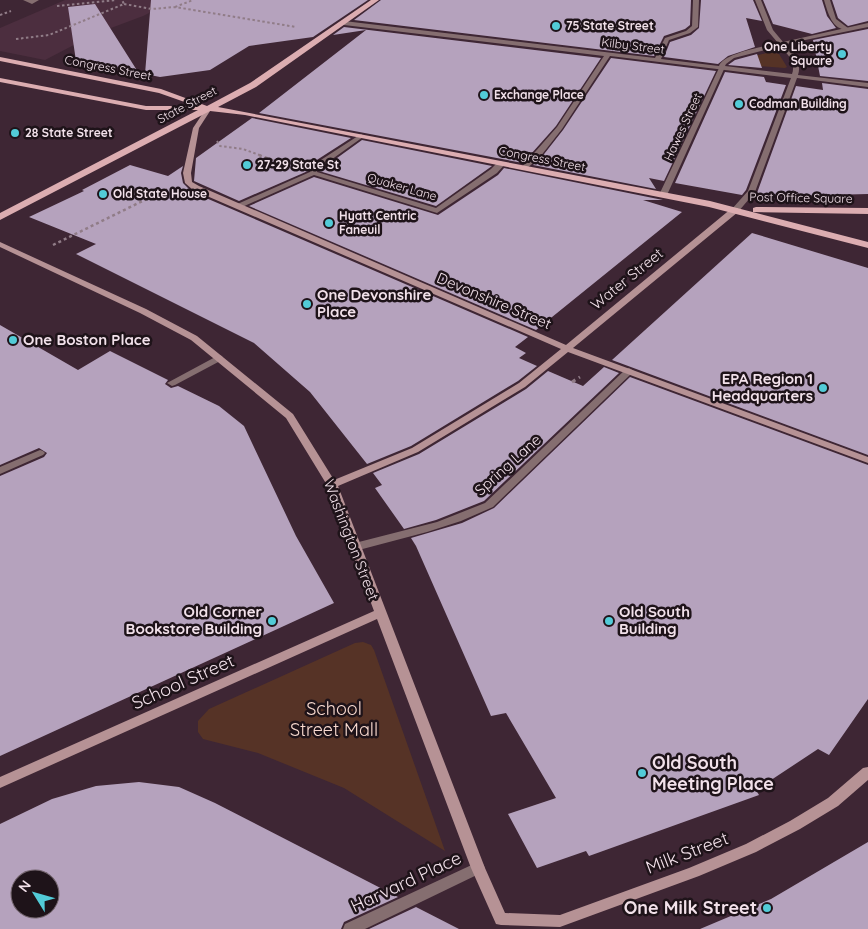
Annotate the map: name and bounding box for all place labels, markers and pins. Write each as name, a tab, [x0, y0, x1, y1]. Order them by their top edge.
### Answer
place label: 75 State Street	[566, 18, 654, 33]
marker: 75 State Street	[550, 20, 562, 32]
place label: One Liberty Square	[764, 39, 832, 68]
marker: One Liberty Square	[836, 48, 848, 60]
place label: Exchange Place	[494, 87, 584, 102]
marker: Exchange Place	[478, 89, 490, 101]
place label: Codman Building	[749, 96, 847, 111]
marker: Codman Building	[733, 98, 745, 110]
place label: 28 State Street	[25, 125, 113, 140]
marker: 28 State Street	[9, 127, 21, 139]
place label: 27-29 State St	[257, 157, 339, 172]
marker: 27-29 State St	[241, 159, 253, 171]
place label: Old State House	[113, 186, 207, 201]
marker: Old State House	[97, 188, 109, 200]
place label: Hyatt Centric Faneuil	[339, 208, 416, 237]
marker: Hyatt Centric Faneuil	[323, 217, 335, 229]
place label: One Devonshire Place	[317, 285, 431, 321]
marker: One Devonshire Place	[301, 298, 313, 310]
place label: One Boston Place	[23, 330, 151, 349]
marker: One Boston Place	[7, 334, 19, 346]
place label: EPA Region 1 Headquarters	[712, 369, 813, 405]
marker: EPA Region 1 Headquarters	[817, 382, 829, 394]
place label: Old Corner Bookstore Building	[126, 602, 262, 638]
place label: Old South Building	[619, 602, 690, 638]
marker: Old Corner Bookstore Building	[266, 615, 278, 627]
marker: Old South Building	[603, 615, 615, 627]
place label: Old South Meeting Place	[652, 751, 774, 795]
marker: Old South Meeting Place	[636, 767, 648, 779]
place label: One Milk Street	[624, 896, 757, 919]
marker: One Milk Street	[761, 902, 773, 914]

